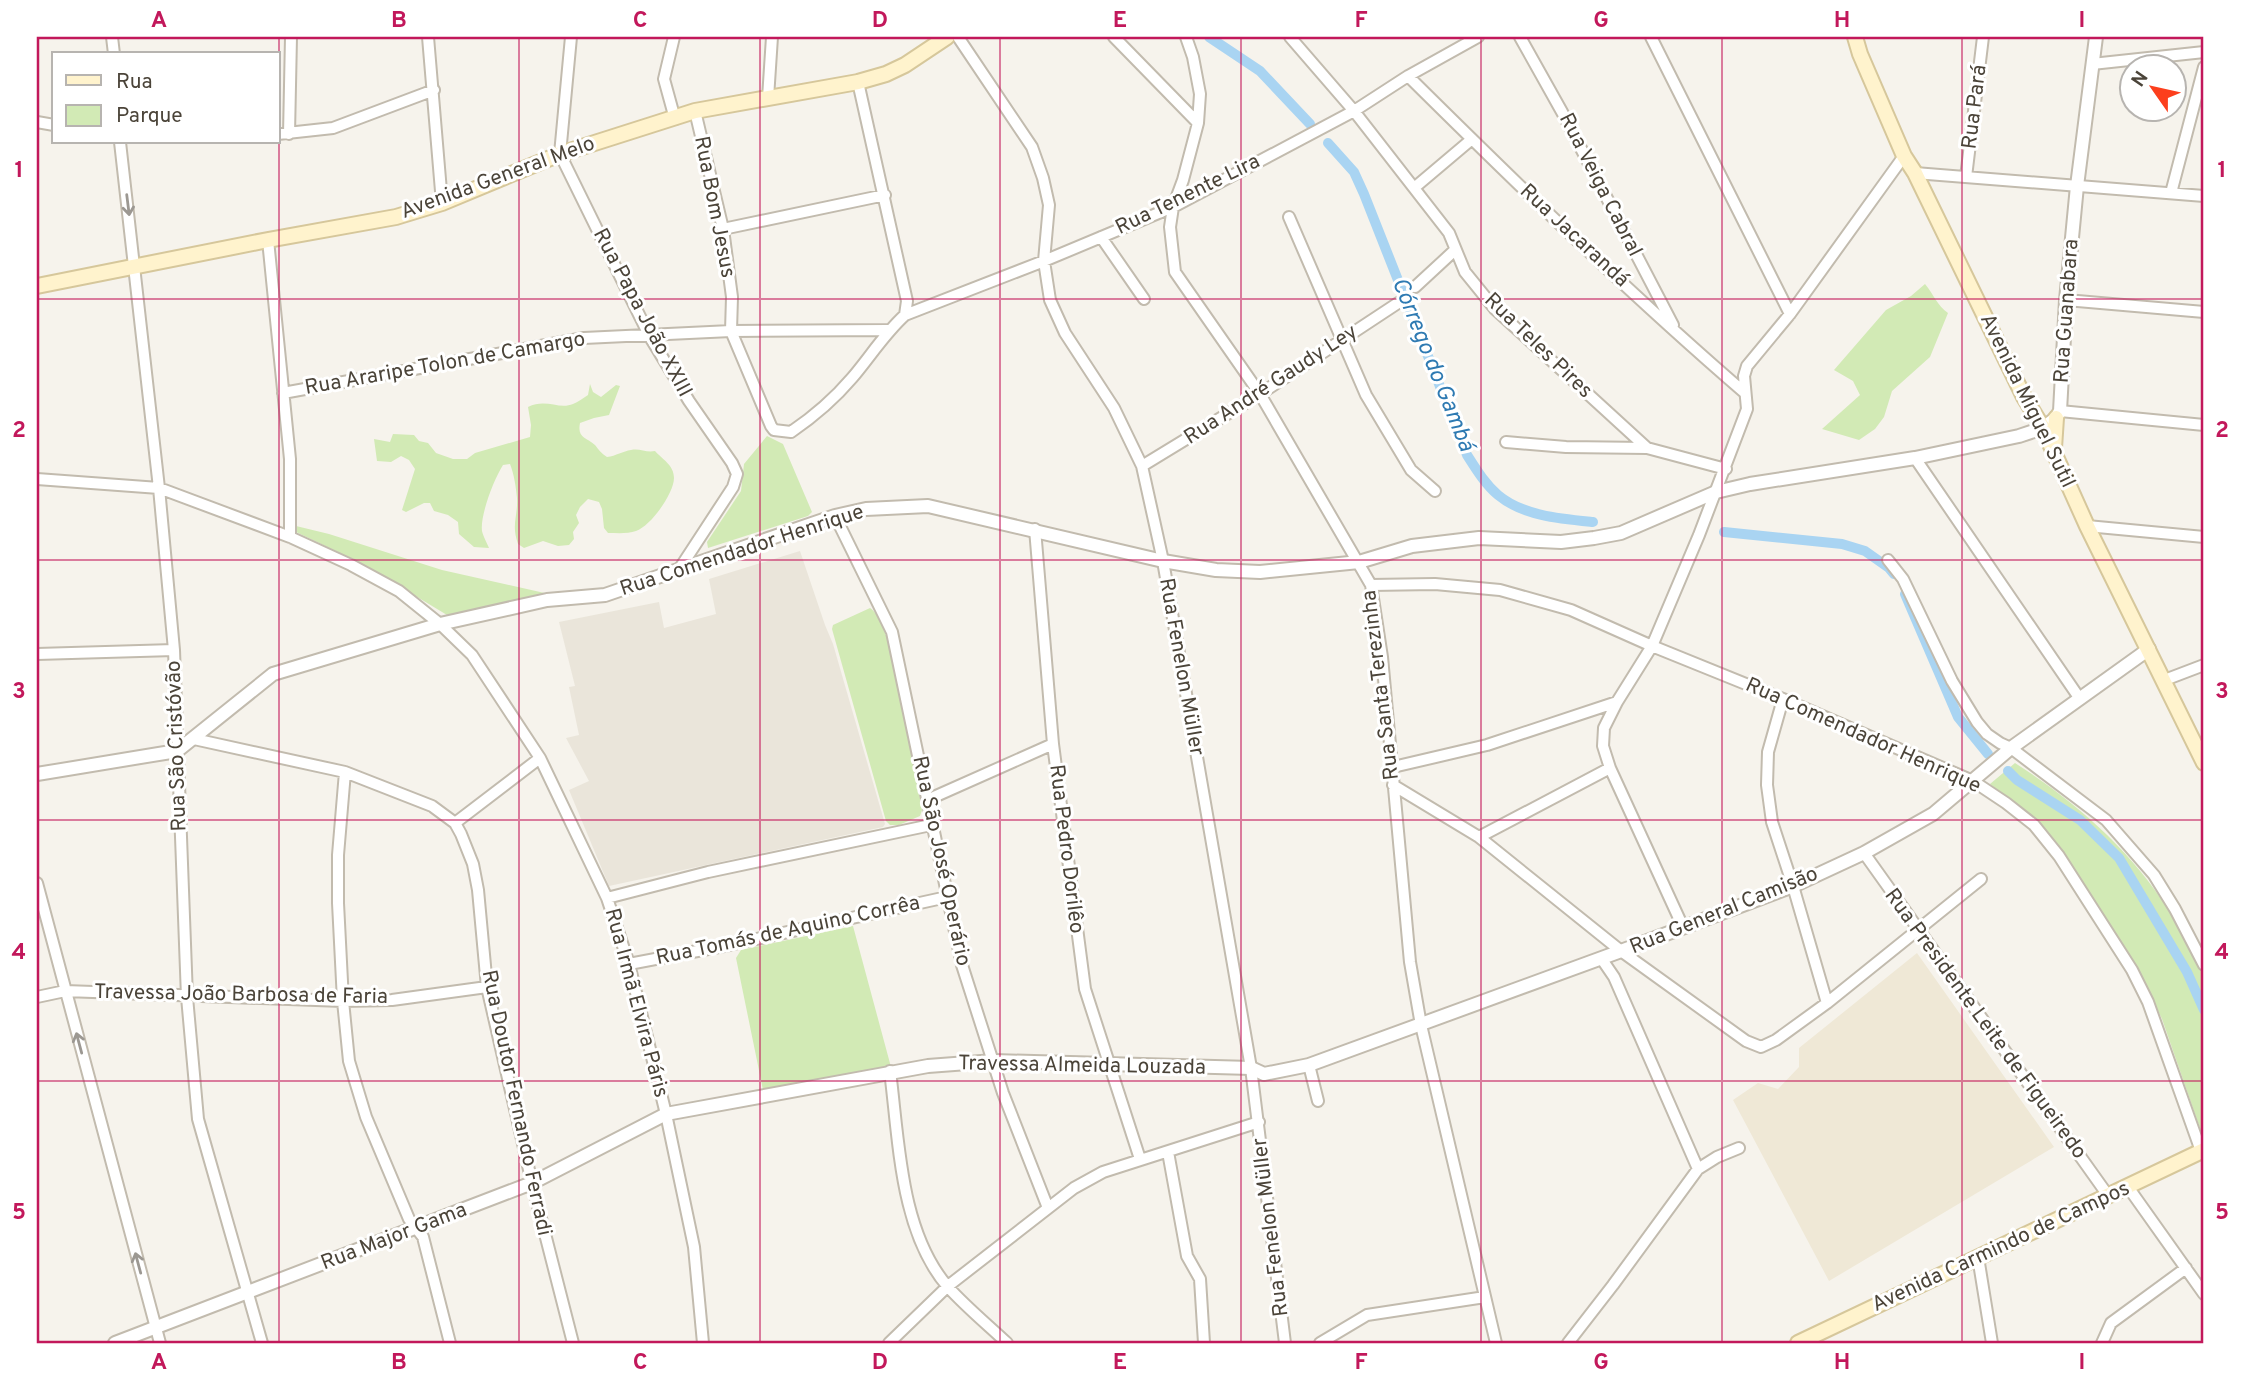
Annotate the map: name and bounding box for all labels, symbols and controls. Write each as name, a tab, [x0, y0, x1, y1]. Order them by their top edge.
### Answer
text: A	[151, 7, 167, 36]
text: B	[391, 7, 407, 36]
text: C	[633, 7, 647, 36]
text: D	[872, 7, 888, 36]
text: E	[1113, 7, 1127, 36]
text: F	[1354, 7, 1368, 36]
text: G	[1593, 7, 1609, 36]
text: H	[1834, 7, 1850, 36]
text: I	[2079, 7, 2085, 36]
legend	[52, 52, 280, 144]
north arrow	[2118, 52, 2188, 122]
street label: Rua Pará	[1956, 63, 1994, 151]
text: N	[2127, 67, 2154, 92]
text: Rua	[116, 69, 153, 96]
text: Parque	[116, 103, 183, 130]
street label: Rua Veiga Cabral	[1552, 109, 1648, 261]
street label: Avenida General Melo	[397, 130, 599, 226]
street label: Rua Bom Jesus	[687, 134, 741, 280]
street label: Rua Tenente Lira	[1111, 148, 1265, 242]
text: 1	[14, 157, 24, 186]
text: 1	[2217, 157, 2227, 186]
street label: Rua Jacarandá	[1514, 178, 1634, 294]
one-way arrow	[122, 193, 135, 216]
street label: Rua Papa João XXIII	[586, 224, 698, 402]
street label: Rua Guanabara	[2048, 238, 2086, 384]
water label: Córrego do Gambá	[1384, 274, 1481, 458]
street label: Rua Teles Pires	[1478, 287, 1598, 405]
street label: Avenida Miguel Sutil	[1973, 309, 2081, 493]
street label: Rua André Gaudy Ley	[1179, 319, 1363, 451]
street label: Rua Araripe Tolon de Camargo	[303, 326, 587, 402]
text: 2	[12, 417, 26, 446]
text: 2	[2215, 417, 2229, 446]
street label: Rua Comendador Henrique	[617, 499, 867, 603]
street label: Rua Fenelon Müller	[1152, 576, 1210, 758]
street label: Rua Santa Terezinha	[1356, 588, 1406, 782]
street label: Rua São Cristóvão	[161, 660, 193, 832]
street label: Rua Comendador Henrique	[1741, 672, 1985, 800]
text: 3	[12, 678, 26, 707]
text: 3	[2215, 678, 2229, 707]
street label: Rua São José Operário	[906, 753, 976, 969]
street label: Rua Pedro Dorilêo	[1042, 763, 1090, 935]
street label: Rua General Camisão	[1626, 861, 1822, 961]
street label: Rua Presidente Leite de Figueiredo	[1878, 883, 2092, 1165]
street label: Rua Tomás de Aquino Corrêa	[654, 890, 922, 972]
street label: Rua Irmã Elvira Páris	[598, 905, 674, 1101]
text: 4	[12, 939, 26, 968]
text: 4	[2215, 939, 2229, 968]
street label: Rua Doutor Fernando Ferradi	[475, 968, 557, 1238]
street label: Travessa João Barbosa de Faria	[94, 979, 388, 1011]
one-way arrow	[72, 1032, 85, 1055]
street label: Travessa Almeida Louzada	[958, 1050, 1206, 1082]
street label: Rua Fenelon Müller	[1247, 1136, 1295, 1318]
street label: Avenida Carmindo de Campos	[1868, 1175, 2134, 1319]
street label: Rua Major Gama	[317, 1197, 471, 1277]
text: 5	[12, 1199, 26, 1228]
text: 5	[2215, 1199, 2229, 1228]
one-way arrow	[131, 1252, 144, 1274]
text: A	[151, 1349, 167, 1378]
text: B	[391, 1349, 407, 1378]
text: C	[633, 1349, 647, 1378]
text: D	[872, 1349, 888, 1378]
text: E	[1113, 1349, 1127, 1378]
text: F	[1354, 1349, 1368, 1378]
text: G	[1593, 1349, 1609, 1378]
text: H	[1834, 1349, 1850, 1378]
text: I	[2079, 1349, 2085, 1378]

